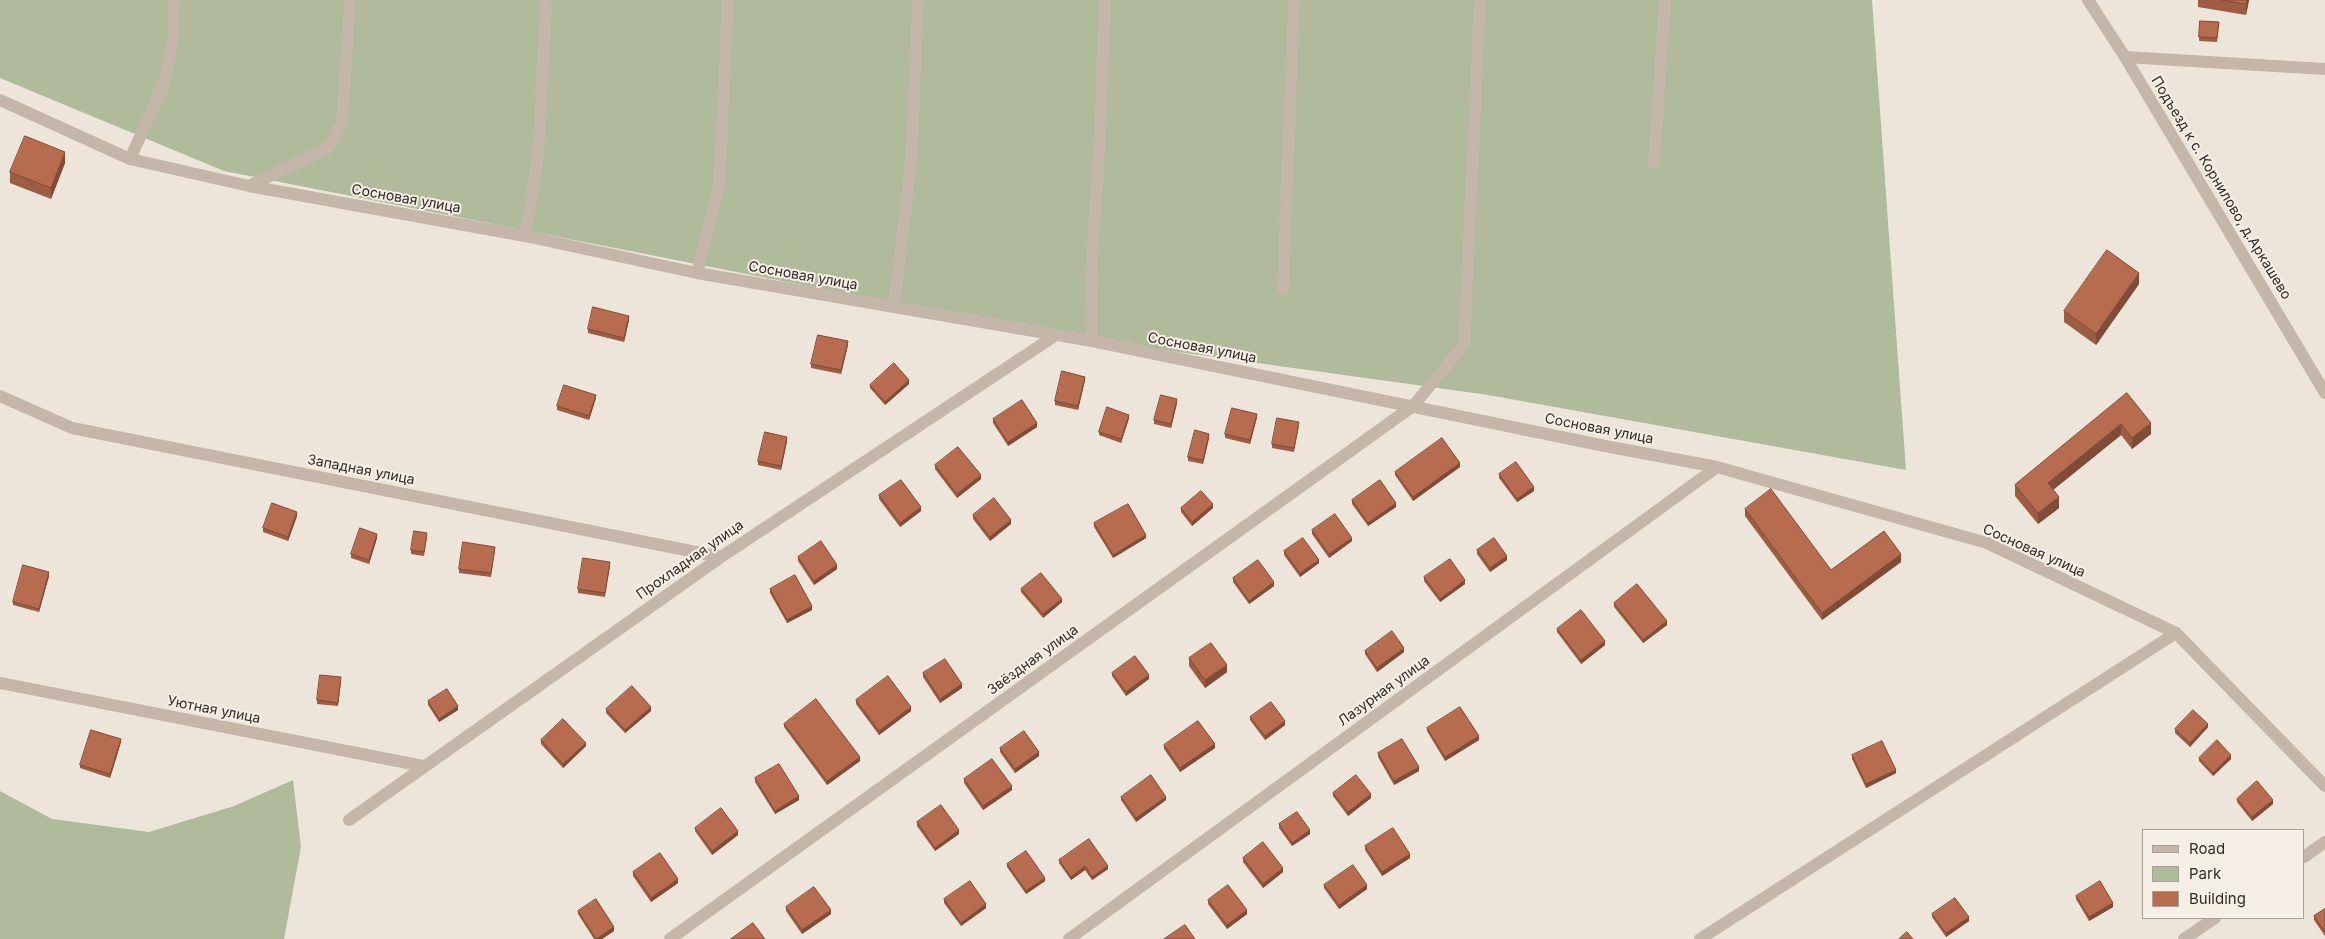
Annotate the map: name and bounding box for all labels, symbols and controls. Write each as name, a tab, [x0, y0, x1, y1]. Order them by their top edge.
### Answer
street label: Подъезд к с. Корнилово, д.Аркашево	[2147, 73, 2295, 303]
street label: Сосновая улица	[350, 181, 462, 217]
street label: Сосновая улица	[747, 258, 859, 294]
street label: Сосновая улица	[1146, 329, 1258, 367]
street label: Сосновая улица	[1543, 410, 1655, 448]
street label: Западная улица	[306, 451, 416, 489]
street label: Прохладная улица	[633, 517, 747, 603]
street label: Сосновая улица	[1980, 521, 2088, 581]
street label: Звёздная улица	[984, 621, 1082, 699]
street label: Лазурная улица	[1335, 652, 1433, 730]
street label: Уютная улица	[166, 693, 262, 727]
legend	[2142, 829, 2305, 919]
text: Road	[2189, 839, 2225, 858]
text: Park	[2189, 864, 2221, 883]
text: Building	[2189, 889, 2246, 908]

